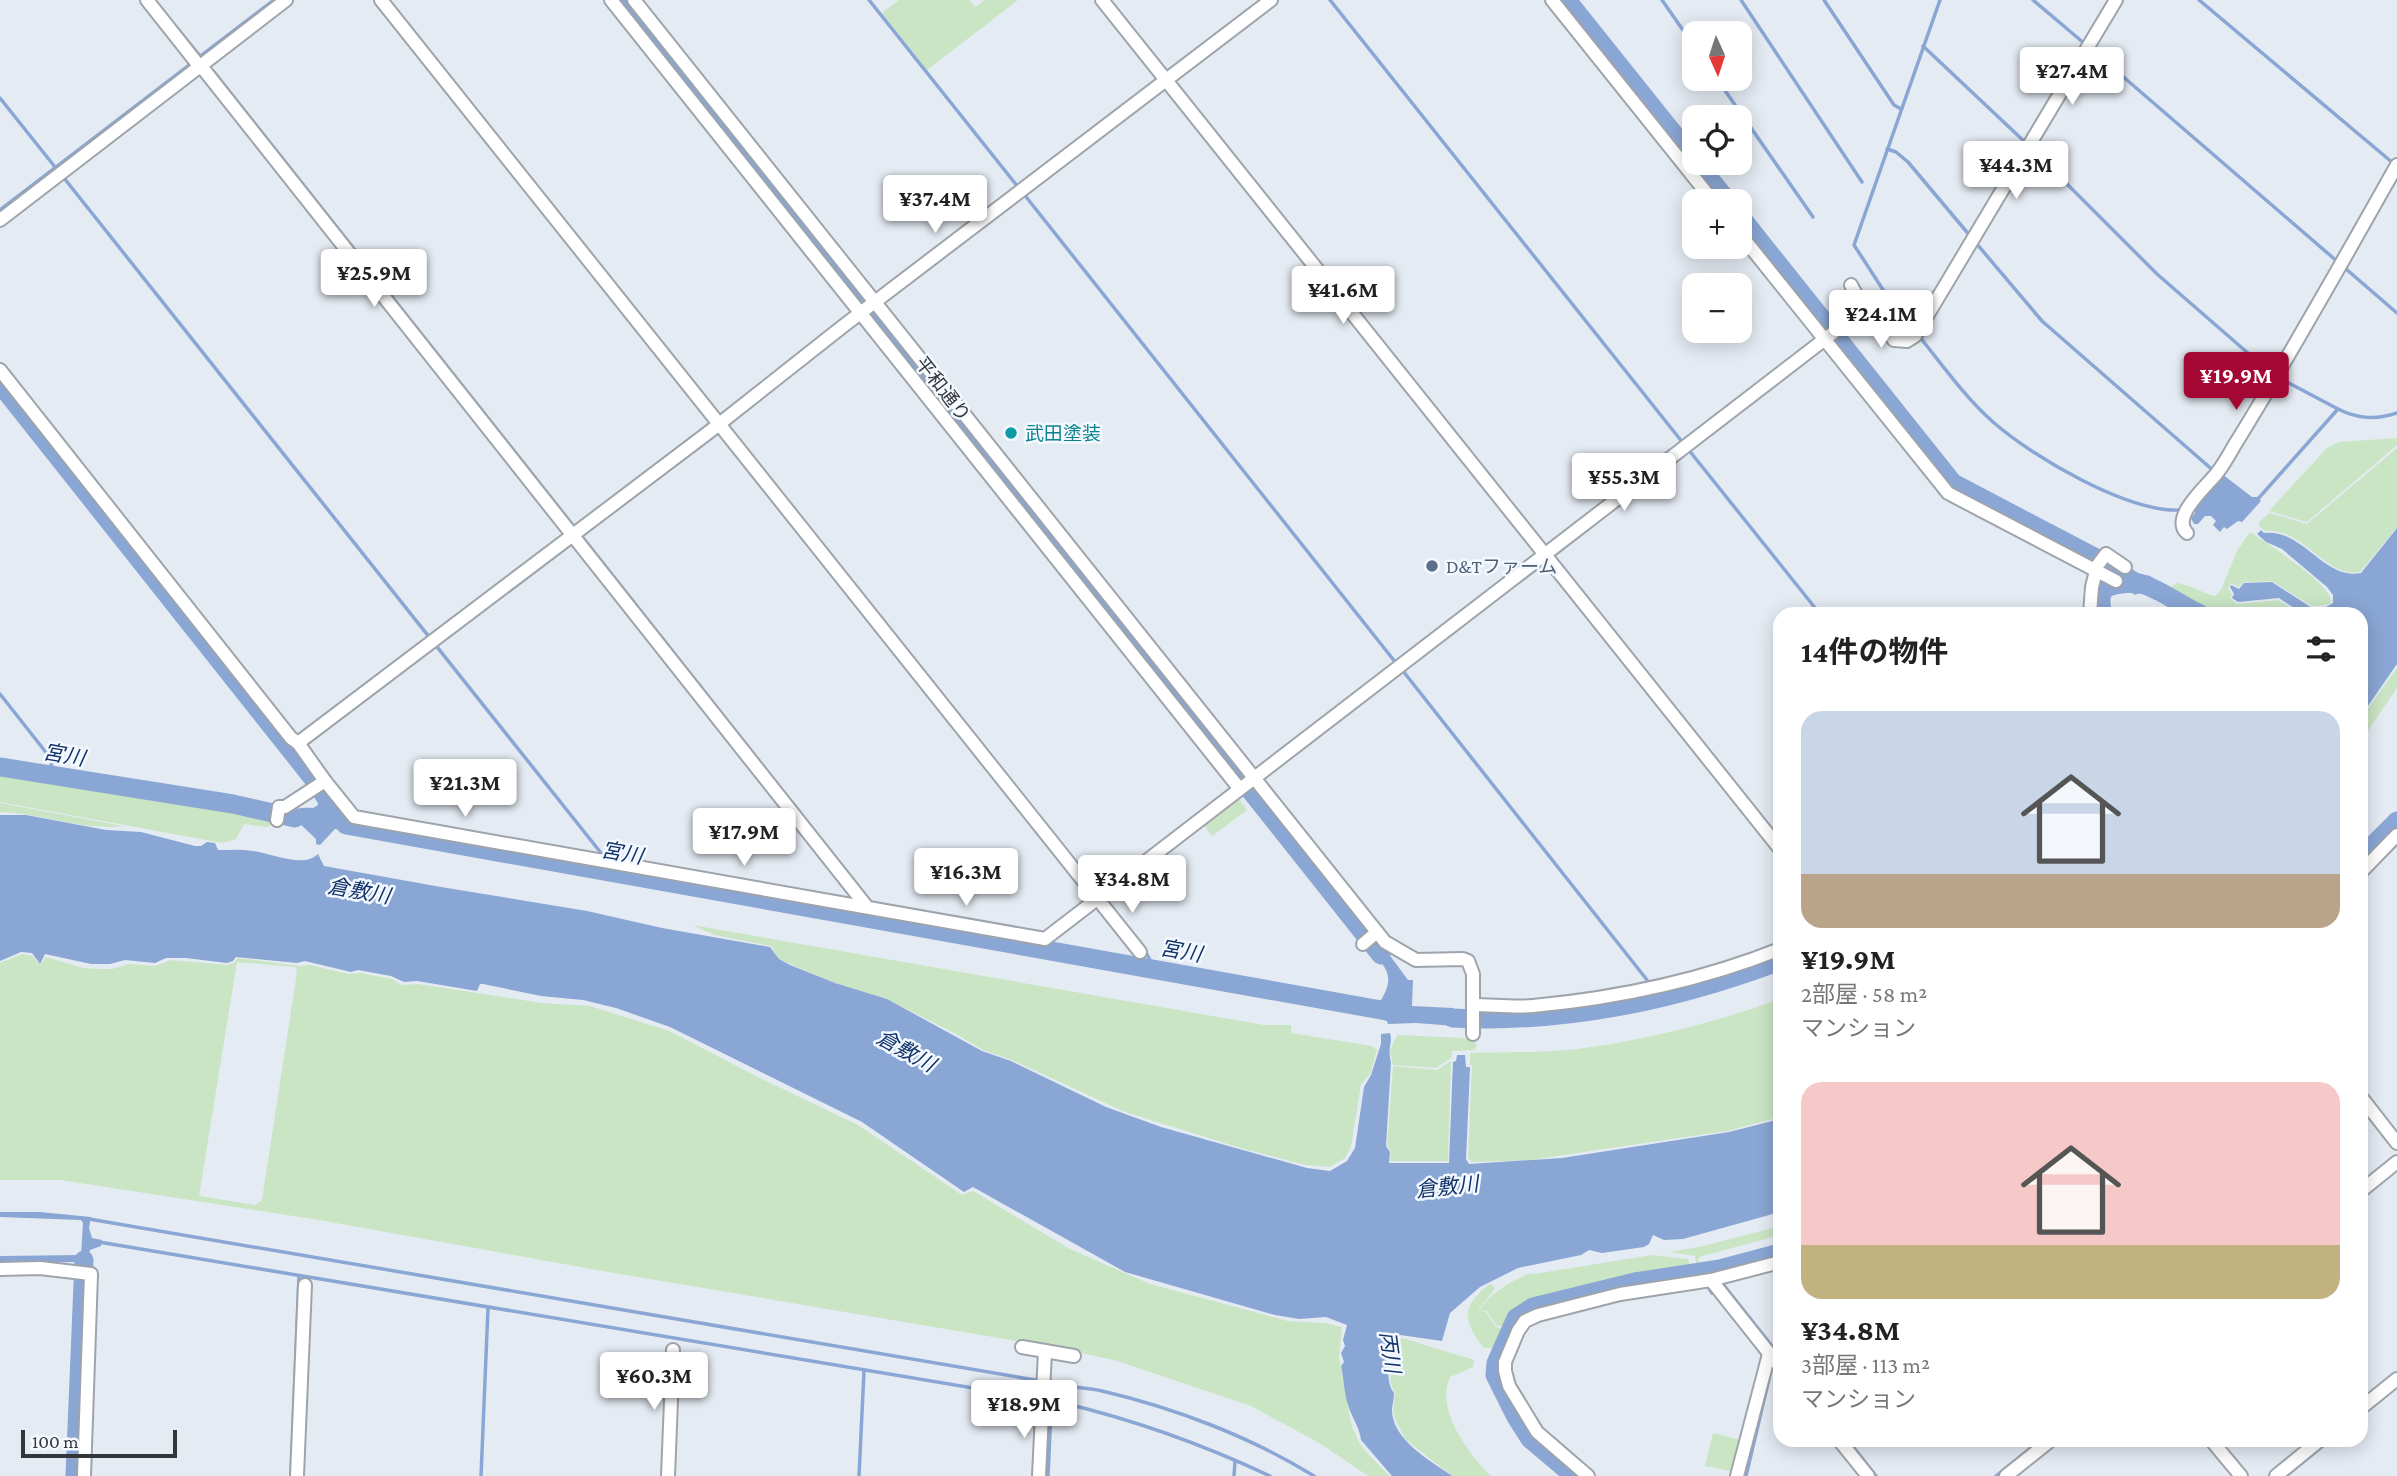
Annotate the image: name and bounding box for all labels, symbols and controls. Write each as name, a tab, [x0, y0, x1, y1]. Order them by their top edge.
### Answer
north arrow	[1682, 21, 1752, 91]
map controls	[1682, 21, 1752, 343]
pin: ¥27.4M	[2015, 48, 2129, 107]
text: ¥27.4M	[2036, 57, 2108, 83]
button: locate	[1682, 105, 1752, 175]
pin: ¥44.3M	[1959, 142, 2073, 201]
text: ¥44.3M	[1979, 151, 2053, 177]
pin: ¥37.4M	[878, 176, 992, 235]
text: ¥37.4M	[899, 185, 971, 211]
button: +	[1682, 189, 1752, 259]
pin: ¥25.9M	[317, 250, 431, 309]
text: ¥25.9M	[337, 259, 411, 285]
pin: ¥41.6M	[1286, 266, 1400, 326]
button: −	[1682, 273, 1752, 343]
text: ¥41.6M	[1308, 276, 1378, 302]
pin: ¥24.1M	[1824, 290, 1938, 350]
text: ¥24.1M	[1845, 300, 1917, 326]
pin: ¥19.9M	[2179, 352, 2293, 412]
street label: 平和通り	[911, 353, 975, 425]
text: ¥19.9M	[2200, 362, 2272, 388]
place label: 武田塗装	[1025, 423, 1101, 444]
marker: 武田塗装	[1003, 425, 1019, 441]
pin: ¥55.3M	[1567, 454, 1681, 513]
text: ¥55.3M	[1588, 463, 1660, 489]
place label: D&Tファーム	[1446, 556, 1557, 577]
marker: D&Tファーム	[1424, 558, 1440, 574]
icon: filters	[2302, 630, 2340, 668]
text: 14件の物件	[1801, 635, 1948, 668]
water label: 宮川	[41, 740, 89, 771]
icon: home	[2008, 756, 2134, 882]
pin: ¥21.3M	[408, 760, 522, 819]
text: ¥21.3M	[430, 769, 500, 795]
pin: ¥17.9M	[687, 808, 801, 868]
text: ¥17.9M	[709, 818, 779, 844]
water label: 宮川	[599, 838, 647, 869]
pin: ¥16.3M	[909, 848, 1023, 908]
pin: ¥34.8M	[1075, 856, 1189, 915]
text: ¥16.3M	[930, 858, 1002, 884]
text: ¥34.8M	[1094, 865, 1170, 891]
water label: 倉敷川	[326, 874, 394, 909]
water label: 宮川	[1158, 936, 1206, 967]
text: ¥19.9M	[1801, 942, 1896, 975]
text: 2部屋 · 58 m²	[1801, 981, 1927, 1007]
text: マンション	[1801, 1015, 1916, 1041]
water label: 倉敷川	[873, 1025, 941, 1078]
icon: home	[2008, 1127, 2134, 1253]
water label: 倉敷川	[1414, 1172, 1482, 1202]
text: ¥34.8M	[1801, 1313, 1900, 1346]
water label: 丙川	[1375, 1330, 1405, 1376]
pin: ¥60.3M	[597, 1352, 711, 1412]
text: 3部屋 · 113 m²	[1801, 1352, 1930, 1378]
text: ¥60.3M	[616, 1362, 692, 1388]
pin: ¥18.9M	[967, 1380, 1081, 1440]
text: マンション	[1801, 1386, 1916, 1412]
text: ¥18.9M	[987, 1390, 1061, 1416]
scale bar	[21, 1427, 177, 1459]
text: 100 m	[32, 1431, 79, 1452]

